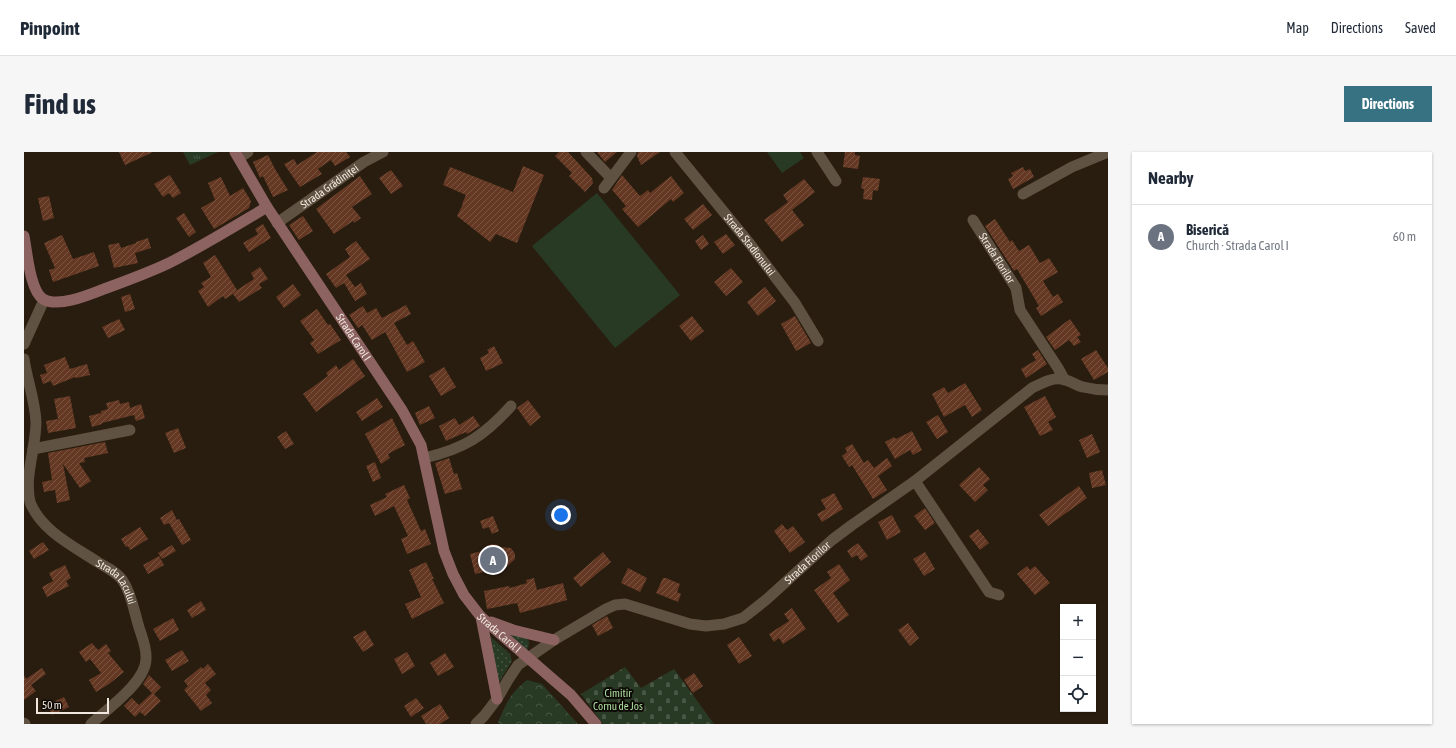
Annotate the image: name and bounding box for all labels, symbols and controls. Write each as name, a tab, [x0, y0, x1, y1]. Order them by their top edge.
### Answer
text: Pinpoint	[20, 17, 80, 39]
text: Map	[1286, 20, 1309, 36]
text: Directions	[1331, 20, 1383, 36]
text: Saved	[1405, 20, 1436, 36]
button: Directions	[1344, 86, 1432, 122]
text: Find us	[24, 88, 96, 120]
street label: Strada Grădiniței	[298, 162, 361, 211]
text: Nearby	[1148, 168, 1194, 188]
street label: Strada Stadionului	[722, 211, 778, 278]
text: Biserică	[1186, 221, 1229, 238]
text: A	[1158, 229, 1164, 244]
text: 60 m	[1393, 229, 1416, 244]
street label: Strada Florilor	[977, 231, 1018, 286]
text: Church · Strada Carol I	[1186, 238, 1289, 253]
street label: Strada Carol I	[334, 312, 373, 363]
your location	[551, 505, 571, 525]
street label: Strada Florilor	[782, 538, 833, 586]
pin: A	[480, 545, 506, 575]
street label: Strada Lacului	[94, 557, 138, 606]
map controls	[1060, 604, 1096, 712]
button: +	[1060, 604, 1096, 640]
street label: Strada Carol I	[475, 611, 523, 655]
button: −	[1060, 640, 1096, 676]
button: locate	[1060, 676, 1096, 712]
park label: Cimitir Cornu de Jos	[593, 687, 643, 712]
scale bar	[36, 696, 109, 715]
text: 50 m	[42, 699, 62, 711]

